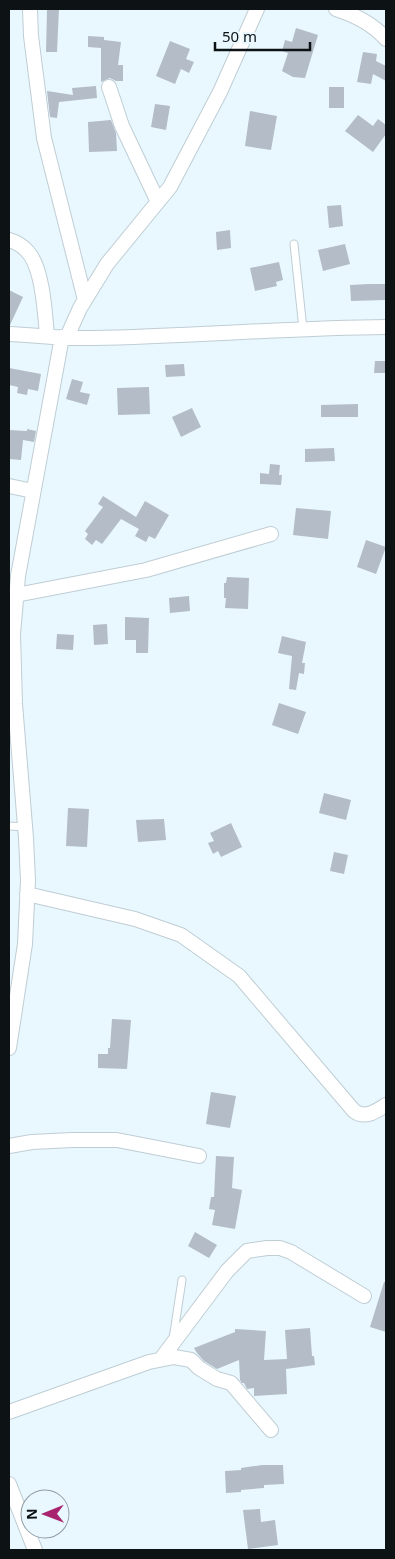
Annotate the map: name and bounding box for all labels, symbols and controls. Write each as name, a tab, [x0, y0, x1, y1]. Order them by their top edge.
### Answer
scale bar	[215, 20, 310, 52]
text: 50 m	[222, 26, 257, 46]
north arrow	[20, 1489, 70, 1539]
text: N	[22, 1508, 41, 1520]

